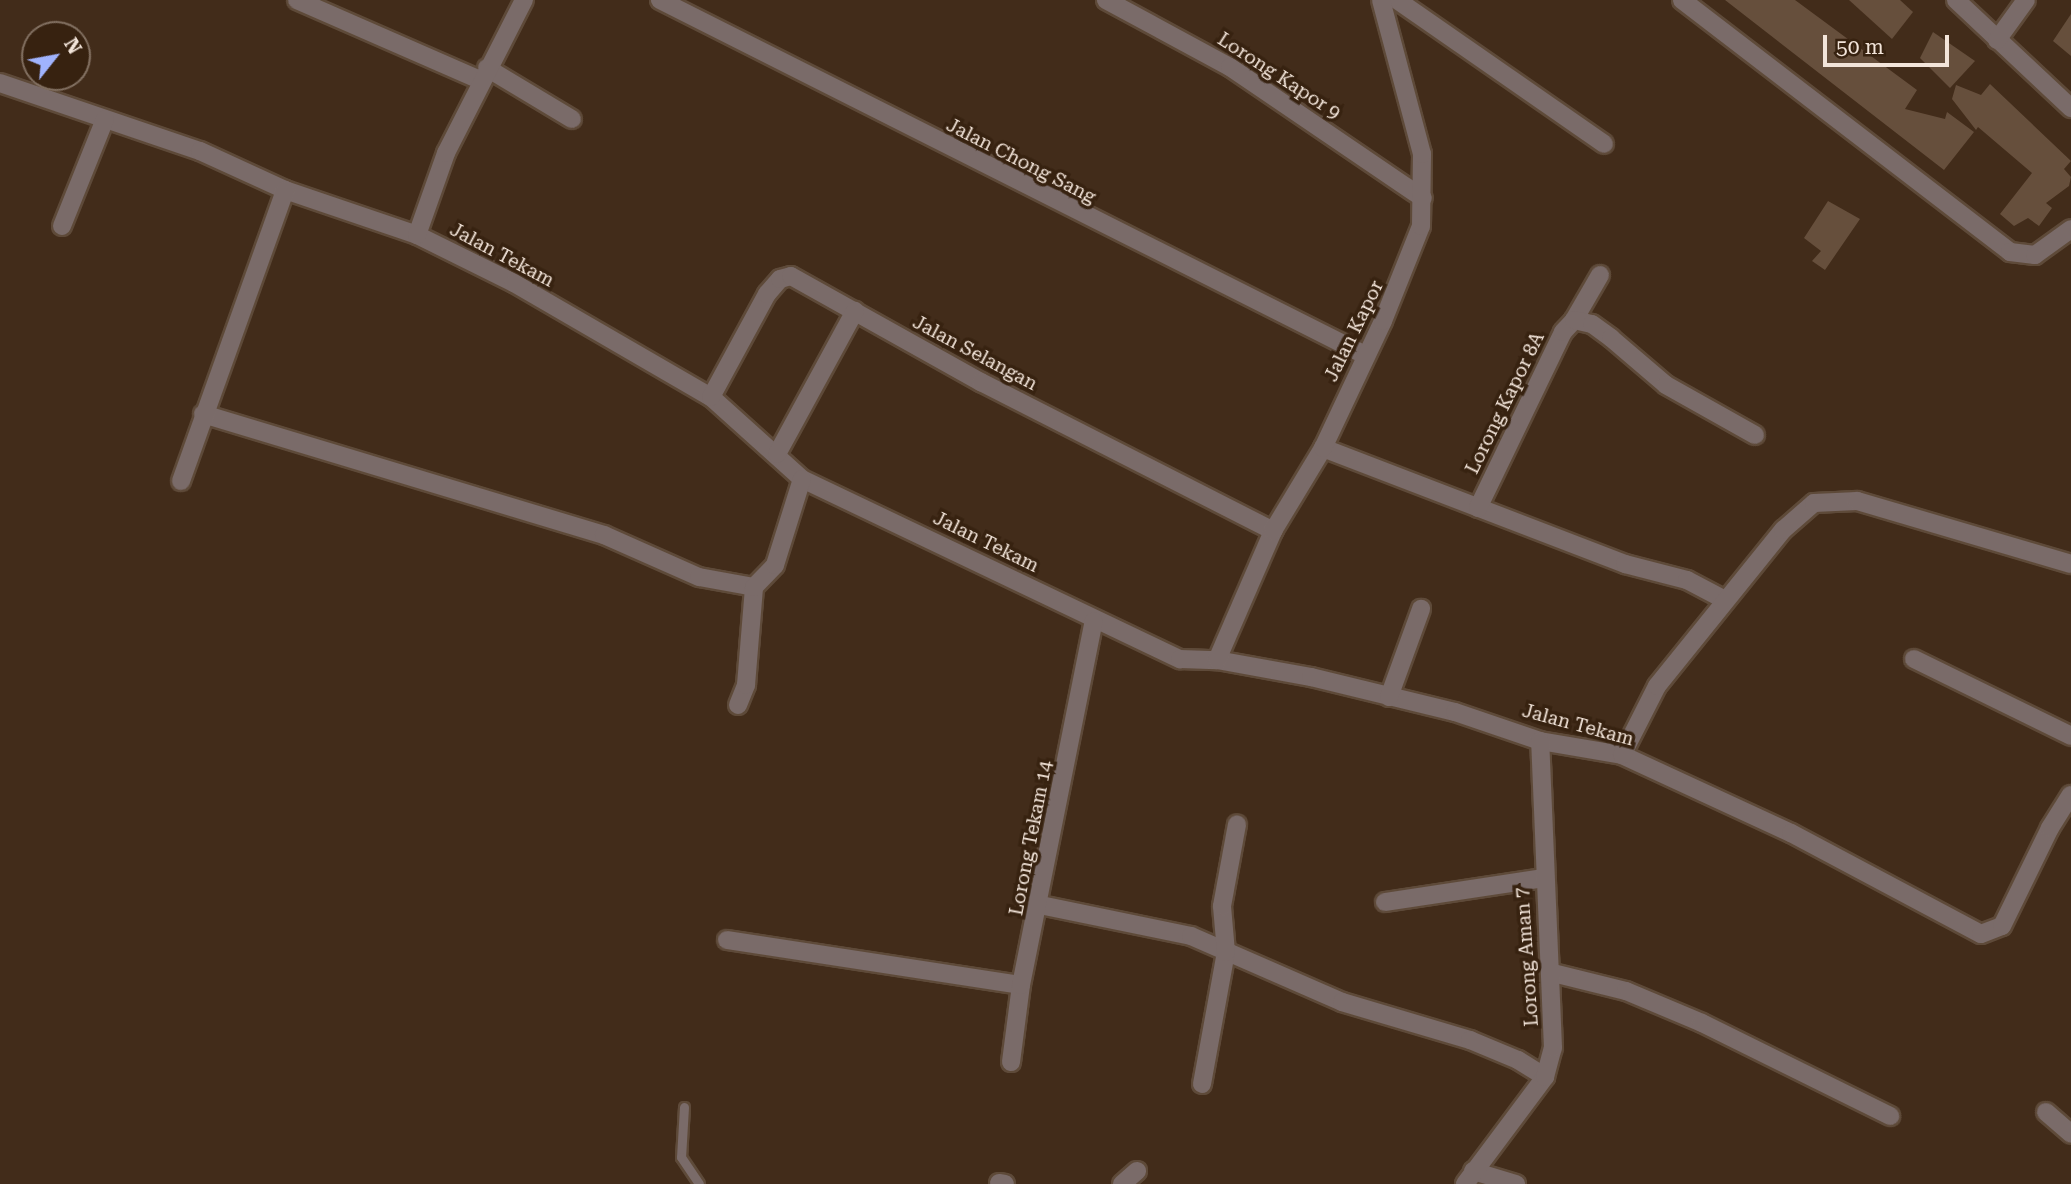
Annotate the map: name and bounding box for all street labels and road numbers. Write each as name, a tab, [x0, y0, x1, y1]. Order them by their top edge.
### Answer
street label: Lorong Kapor 9	[1213, 28, 1345, 124]
street label: Jalan Chong Sang	[943, 114, 1099, 208]
street label: Jalan Tekam	[446, 218, 558, 292]
street label: Jalan Kapor	[1320, 277, 1388, 385]
street label: Jalan Selangan	[909, 311, 1041, 395]
street label: Lorong Kapor 8A	[1461, 328, 1549, 478]
street label: Jalan Tekam	[930, 507, 1042, 577]
street label: Jalan Tekam	[1520, 699, 1636, 751]
street label: Lorong Tekam 14	[1005, 759, 1057, 917]
street label: Lorong Aman 7	[1511, 887, 1543, 1027]

